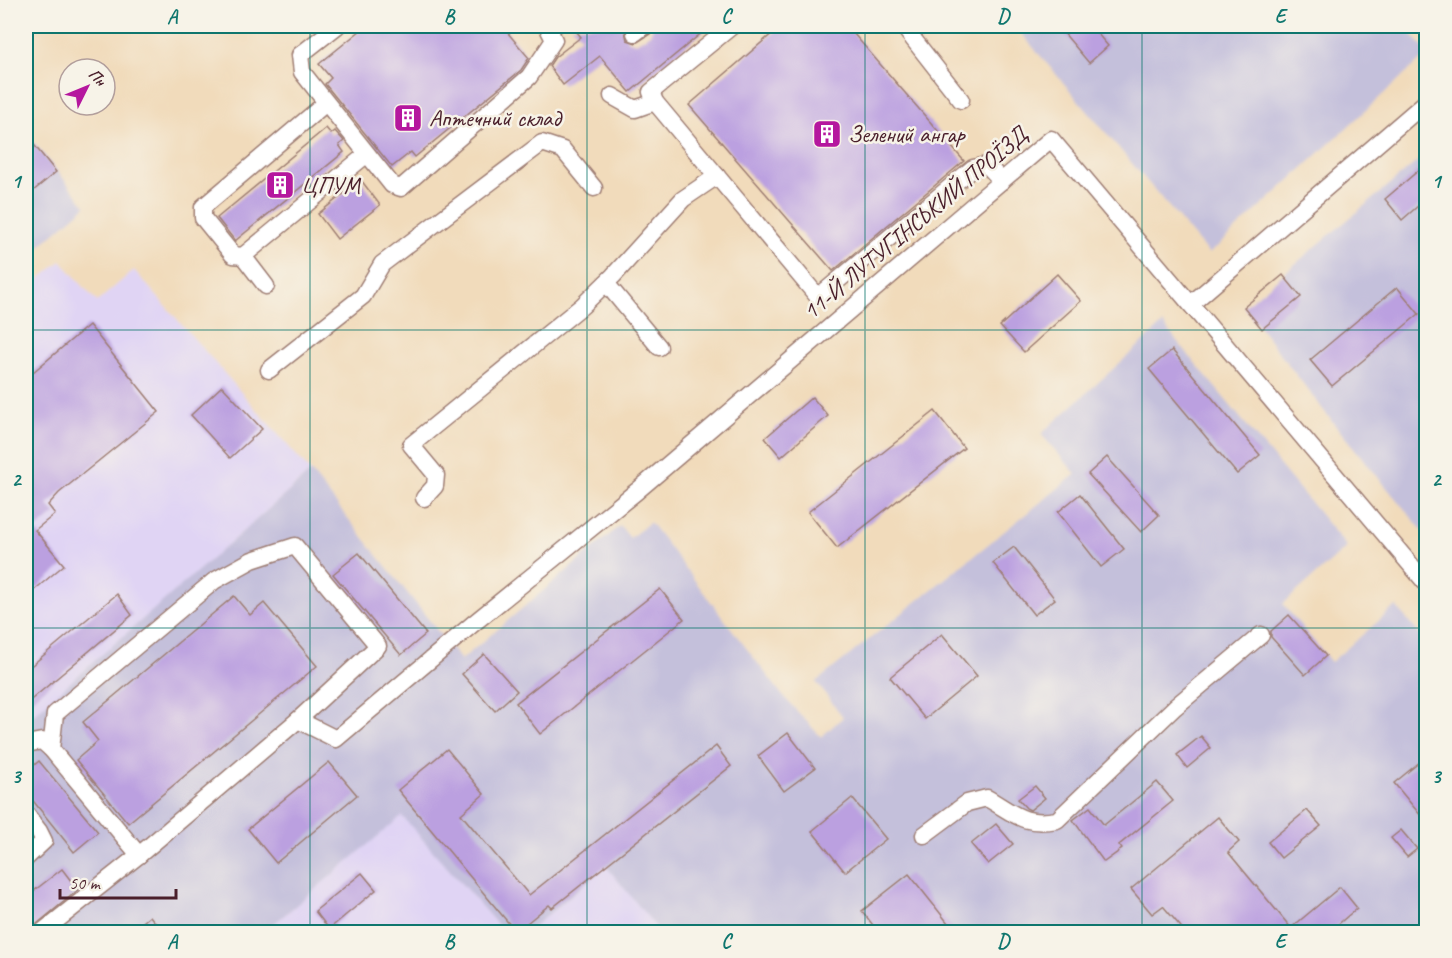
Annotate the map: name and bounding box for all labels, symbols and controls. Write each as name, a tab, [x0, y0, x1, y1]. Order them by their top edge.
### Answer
text: A	[167, 4, 179, 29]
text: B	[444, 4, 456, 29]
text: C	[721, 4, 733, 29]
text: D	[997, 4, 1011, 29]
text: E	[1275, 4, 1289, 29]
north arrow	[57, 57, 117, 117]
text: Пн	[84, 65, 111, 91]
building icon: Аптечний склад	[392, 102, 424, 134]
place label: Аптечний склад	[429, 103, 563, 133]
building icon: Зелений ангар	[811, 118, 843, 150]
street label: 11-Й ЛУТУГІНСЬКИЙ ПРОЇЗД	[796, 119, 1035, 326]
place label: Зелений ангар	[848, 119, 967, 149]
text: 1	[12, 169, 23, 194]
building icon: ЦПУМ	[264, 169, 296, 201]
text: 1	[1432, 169, 1443, 194]
place label: ЦПУМ	[301, 170, 362, 200]
text: 2	[12, 467, 23, 492]
text: 2	[1432, 467, 1443, 492]
text: 3	[12, 764, 23, 789]
text: 3	[1432, 764, 1443, 789]
scale bar	[60, 862, 176, 900]
text: 50 m	[69, 872, 102, 894]
text: A	[167, 929, 179, 954]
text: B	[444, 929, 456, 954]
text: C	[721, 929, 733, 954]
text: D	[997, 929, 1011, 954]
text: E	[1275, 929, 1289, 954]

